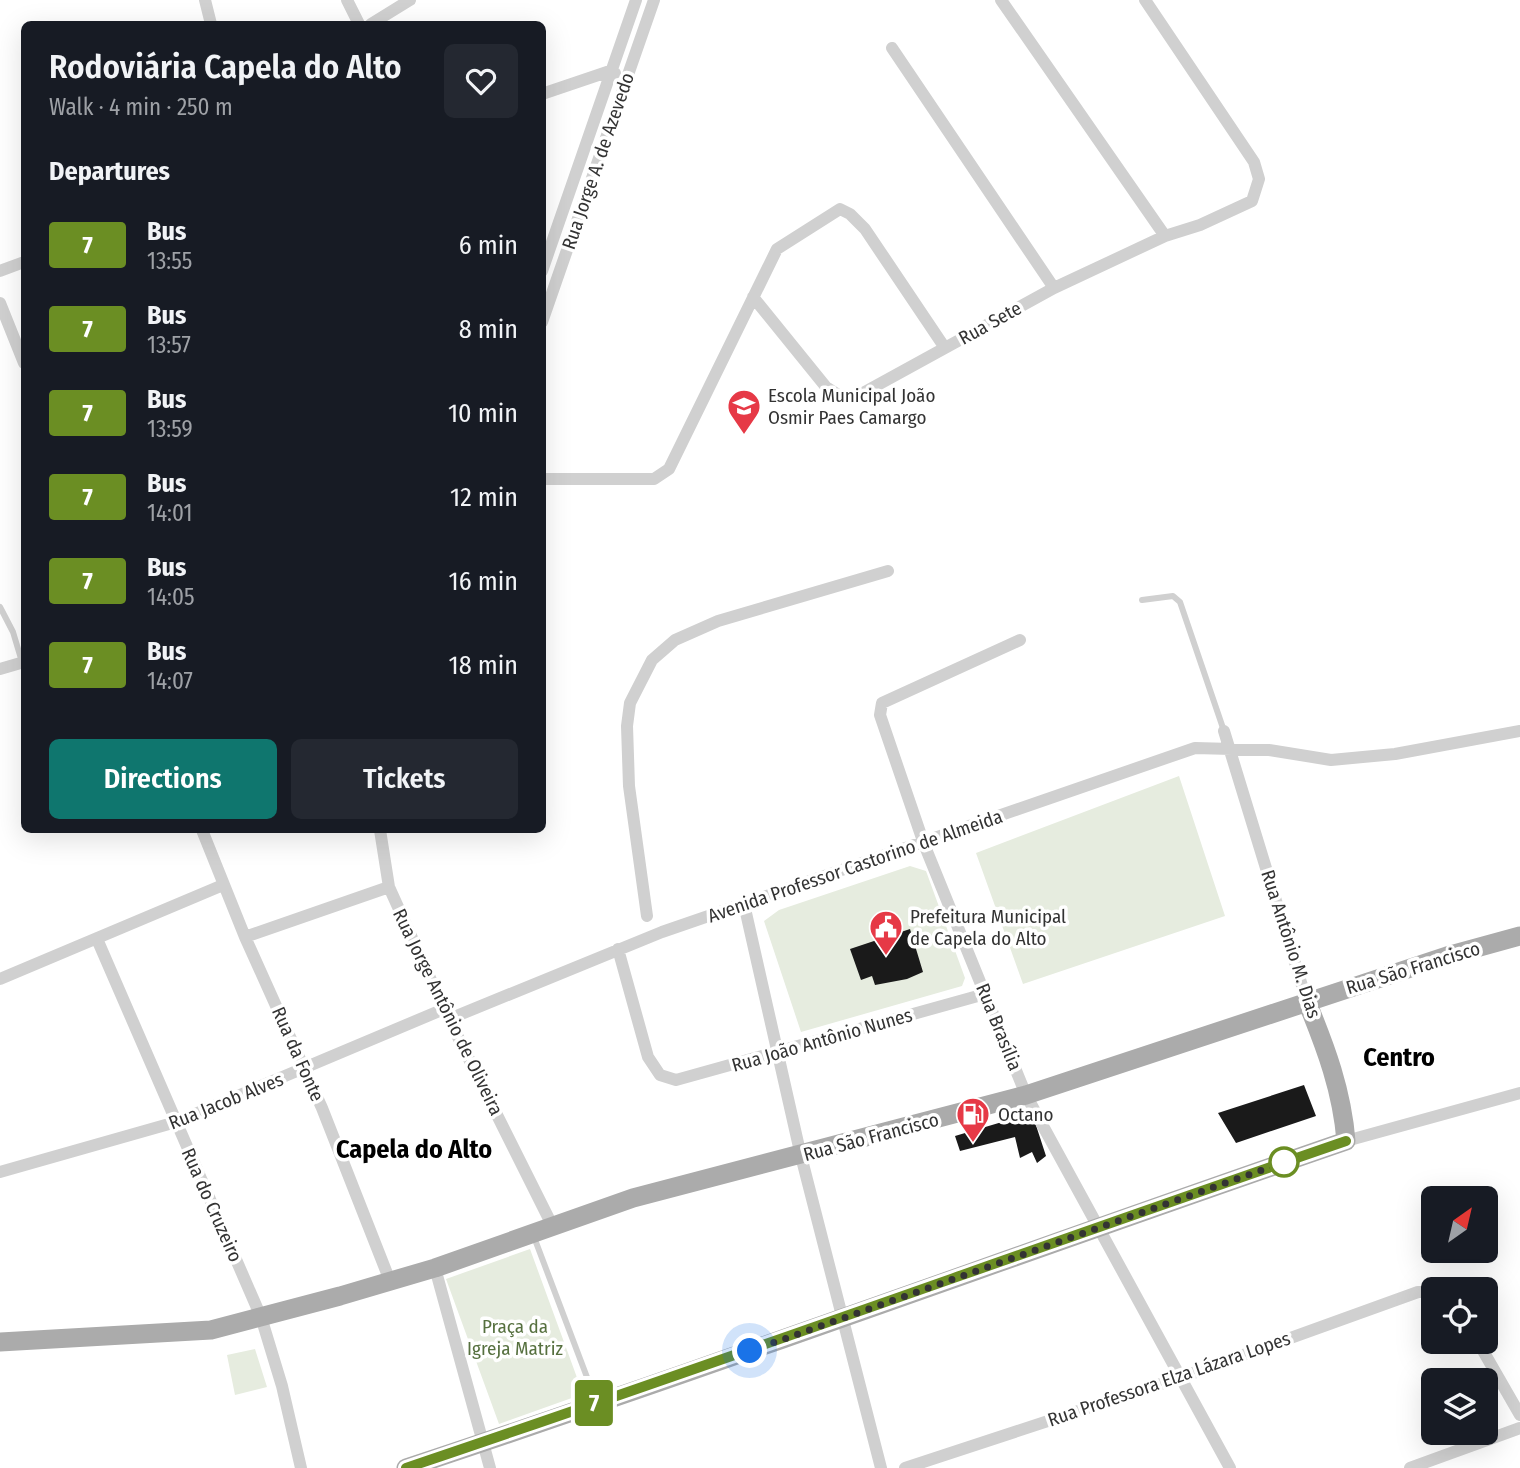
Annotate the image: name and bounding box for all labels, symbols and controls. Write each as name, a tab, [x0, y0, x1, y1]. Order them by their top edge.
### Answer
button: heart	[444, 44, 518, 118]
text: Rodoviária Capela do Alto	[49, 47, 402, 87]
street label: Rua Jorge A. de Azevedo	[557, 70, 639, 252]
text: Walk · 4 min · 250 m	[49, 93, 233, 121]
text: Departures	[49, 156, 170, 187]
text: Bus	[147, 216, 186, 247]
text: 6 min	[459, 230, 518, 261]
text: 7	[82, 231, 93, 259]
text: 13:55	[147, 247, 192, 275]
street label: Rua Sete	[955, 296, 1025, 350]
text: Bus	[147, 300, 186, 331]
text: 8 min	[459, 314, 518, 345]
text: 7	[82, 315, 93, 343]
text: 13:57	[147, 331, 191, 359]
text: Bus	[147, 384, 186, 415]
place label: Escola Municipal João Osmir Paes Camargo	[768, 384, 935, 429]
school or university icon: Escola Municipal João Osmir Paes Camargo	[725, 387, 763, 436]
text: 10 min	[448, 398, 518, 429]
text: 7	[82, 399, 93, 427]
text: 13:59	[147, 415, 193, 443]
text: Bus	[147, 468, 186, 499]
text: 12 min	[450, 482, 518, 513]
text: 7	[82, 483, 93, 511]
text: 14:01	[147, 499, 192, 527]
text: Bus	[147, 552, 186, 583]
text: 16 min	[449, 566, 518, 597]
text: 7	[82, 567, 93, 595]
text: 14:05	[147, 583, 195, 611]
text: Bus	[147, 636, 186, 667]
text: 18 min	[449, 650, 518, 681]
text: 7	[82, 651, 93, 679]
text: 14:07	[147, 667, 193, 695]
button: Directions	[49, 739, 277, 819]
button: Tickets	[291, 739, 518, 819]
street label: Avenida Professor Castorino de Almeida	[705, 805, 1005, 927]
street label: Rua Antônio M. Dias	[1256, 867, 1326, 1021]
street label: Rua Jorge Antônio de Oliveira	[388, 905, 508, 1119]
place label: Prefeitura Municipal de Capela do Alto	[910, 905, 1066, 950]
public building icon: Prefeitura Municipal de Capela do Alto	[867, 908, 905, 957]
street label: Rua São Francisco	[1343, 937, 1483, 999]
street label: Rua Brasília	[971, 980, 1027, 1074]
street label: Rua da Fonte	[267, 1003, 329, 1105]
street label: Rua João Antônio Nunes	[729, 1003, 915, 1077]
district label: Centro	[1363, 1042, 1435, 1073]
street label: Rua Jacob Alves	[165, 1068, 287, 1134]
fuel station icon: Octano	[954, 1095, 992, 1144]
place label: Octano	[998, 1103, 1053, 1126]
street label: Rua São Francisco	[801, 1108, 941, 1166]
district label: Capela do Alto	[336, 1134, 492, 1165]
street label: Rua do Cruzeiro	[177, 1144, 247, 1266]
unlabelled marker	[1269, 1147, 1299, 1177]
north arrow	[1421, 1186, 1498, 1264]
map controls	[1421, 1186, 1498, 1445]
button: locate	[1421, 1277, 1498, 1354]
park label: Praça da Igreja Matriz	[467, 1315, 563, 1360]
street label: Rua Professora Elza Lázara Lopes	[1045, 1327, 1293, 1431]
your location	[732, 1333, 767, 1368]
button: layers	[1421, 1368, 1498, 1445]
line badge: 7	[571, 1380, 617, 1426]
text: 7	[589, 1389, 599, 1417]

